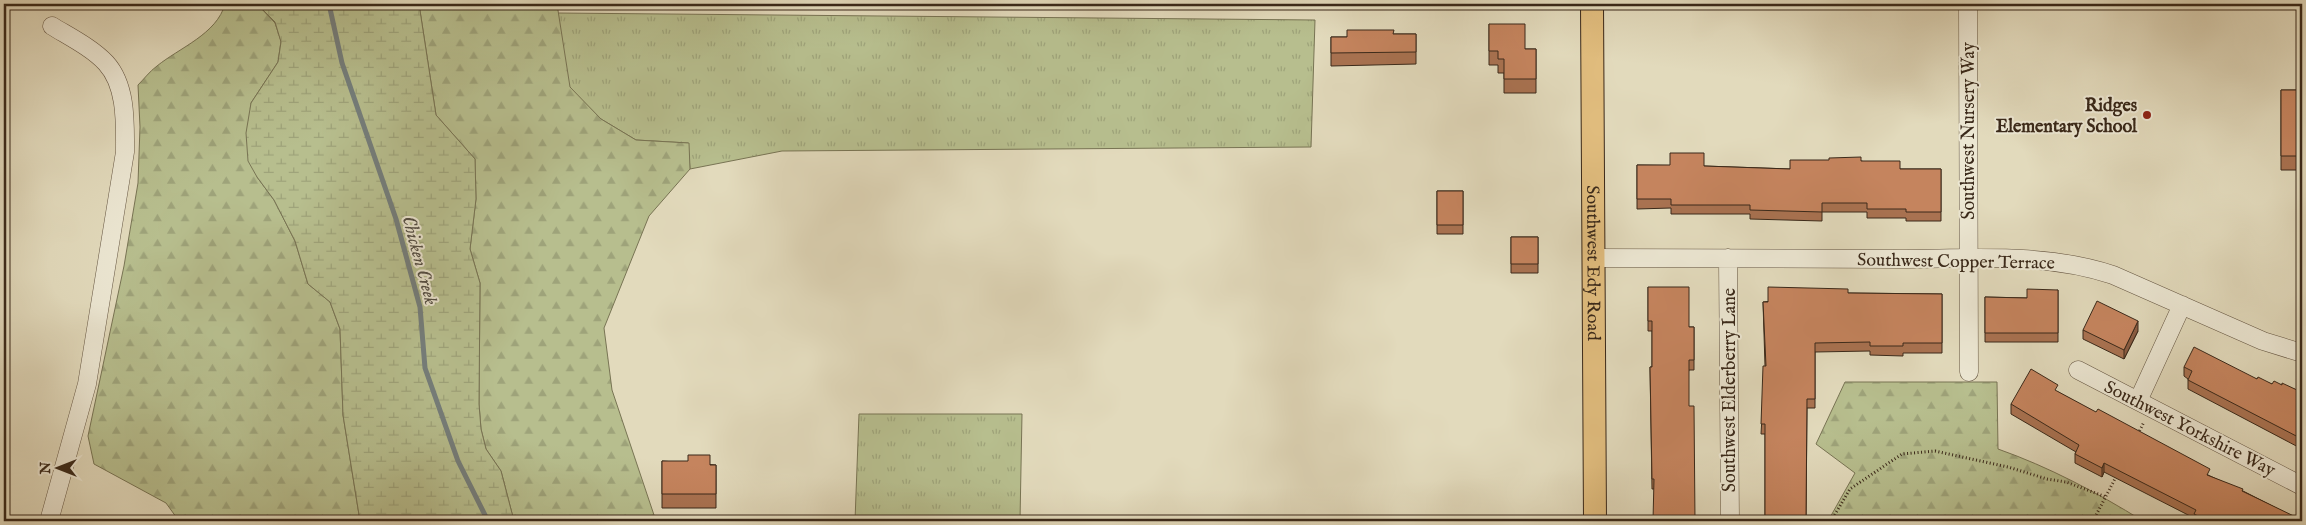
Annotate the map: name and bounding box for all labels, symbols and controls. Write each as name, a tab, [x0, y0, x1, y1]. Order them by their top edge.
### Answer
street label: Southwest Nursery Way	[1958, 42, 1981, 220]
place label: Ridges Elementary School	[1996, 95, 2138, 139]
marker: Ridges Elementary School	[2141, 109, 2153, 121]
street label: Southwest Edy Road	[1580, 185, 1604, 341]
water label: Chicken Creek	[396, 213, 443, 308]
street label: Southwest Copper Terrace	[1857, 249, 2055, 276]
street label: Southwest Elderberry Lane	[1719, 288, 1742, 492]
street label: Southwest Yorkshire Way	[2100, 376, 2279, 483]
north arrow	[32, 442, 82, 492]
text: N	[37, 462, 55, 475]

